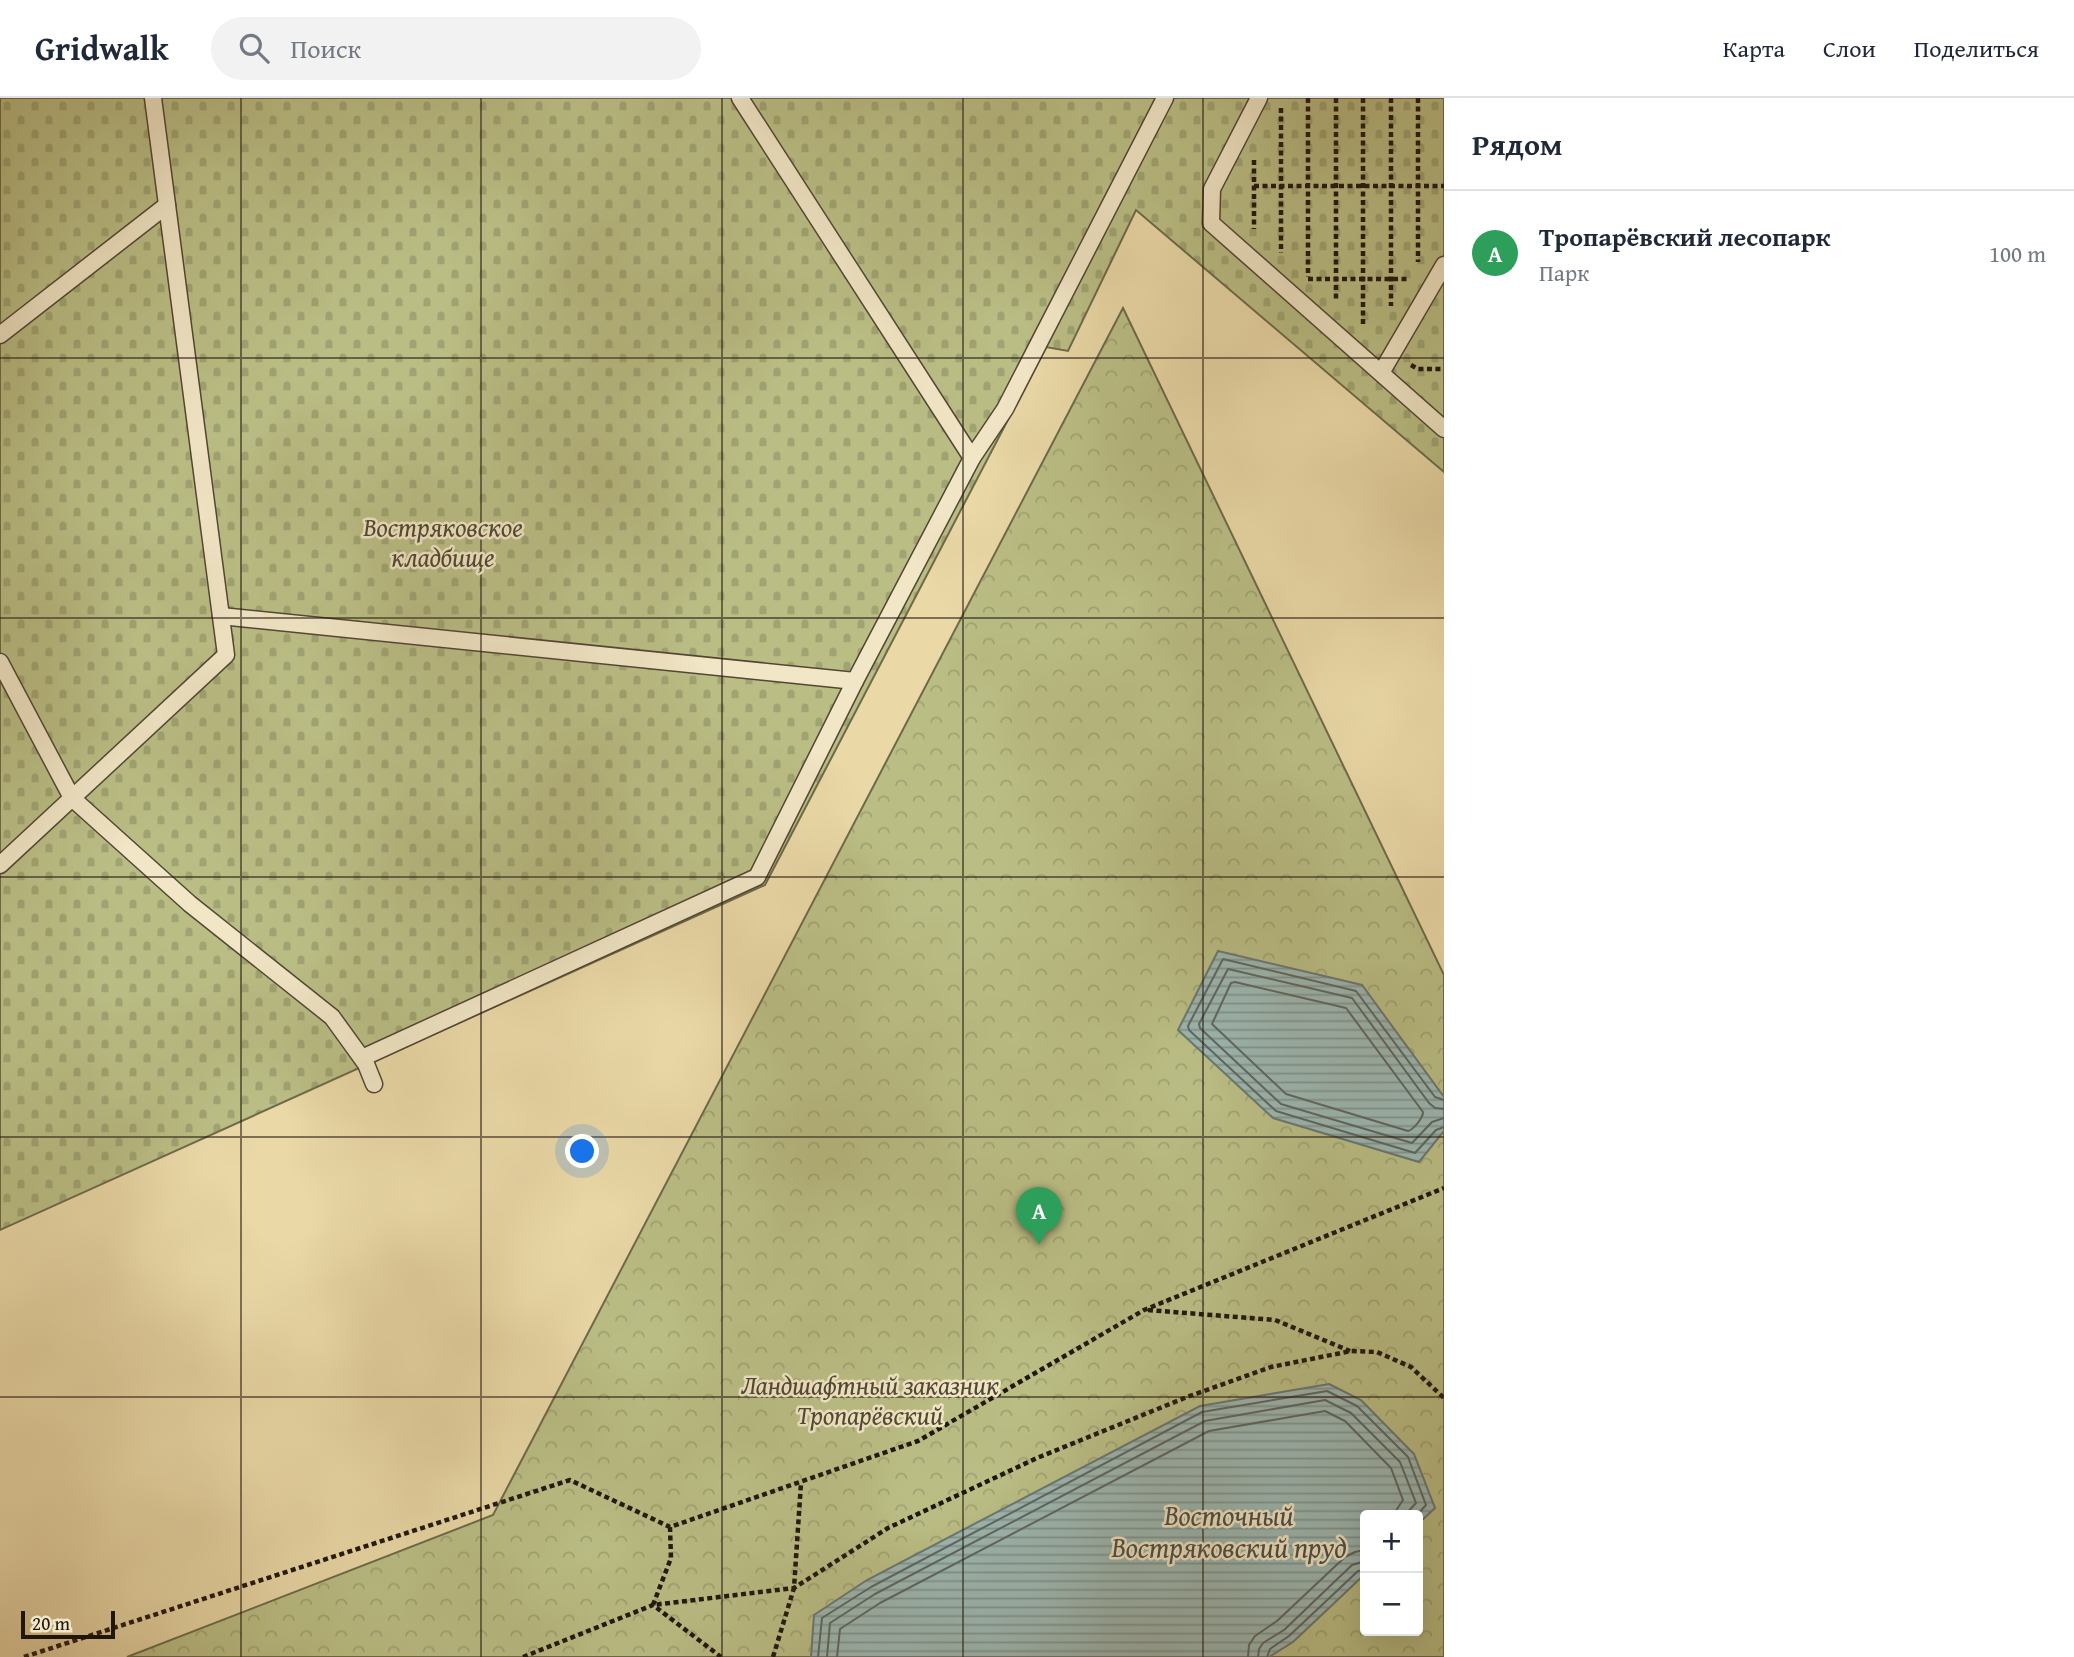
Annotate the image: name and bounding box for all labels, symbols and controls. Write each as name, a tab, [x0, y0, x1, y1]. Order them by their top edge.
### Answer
search box	[211, 17, 701, 80]
text: Gridwalk	[35, 24, 169, 72]
icon: search	[235, 29, 273, 67]
text: Поиск	[291, 29, 361, 68]
text: Карта	[1723, 31, 1785, 66]
text: Слои	[1823, 31, 1876, 66]
text: Поделиться	[1914, 31, 2039, 66]
text: Рядом	[1472, 122, 1563, 166]
text: Тропарёвский лесопарк	[1539, 217, 1831, 256]
text: A	[1488, 237, 1502, 270]
text: 100 m	[1989, 237, 2046, 270]
text: Парк	[1539, 256, 1589, 289]
park label: Востряковское кладбище	[362, 507, 523, 576]
your location	[565, 1134, 599, 1168]
pin: A	[1016, 1187, 1062, 1245]
park label: Ландшафтный заказник Тропарёвский	[741, 1365, 999, 1434]
water label: Восточный Востряковский пруд	[1110, 1494, 1347, 1567]
map controls	[1360, 1510, 1423, 1636]
button: +	[1360, 1510, 1423, 1573]
button: −	[1360, 1573, 1423, 1636]
scale bar	[21, 1608, 116, 1640]
text: 20 m	[32, 1609, 70, 1637]

